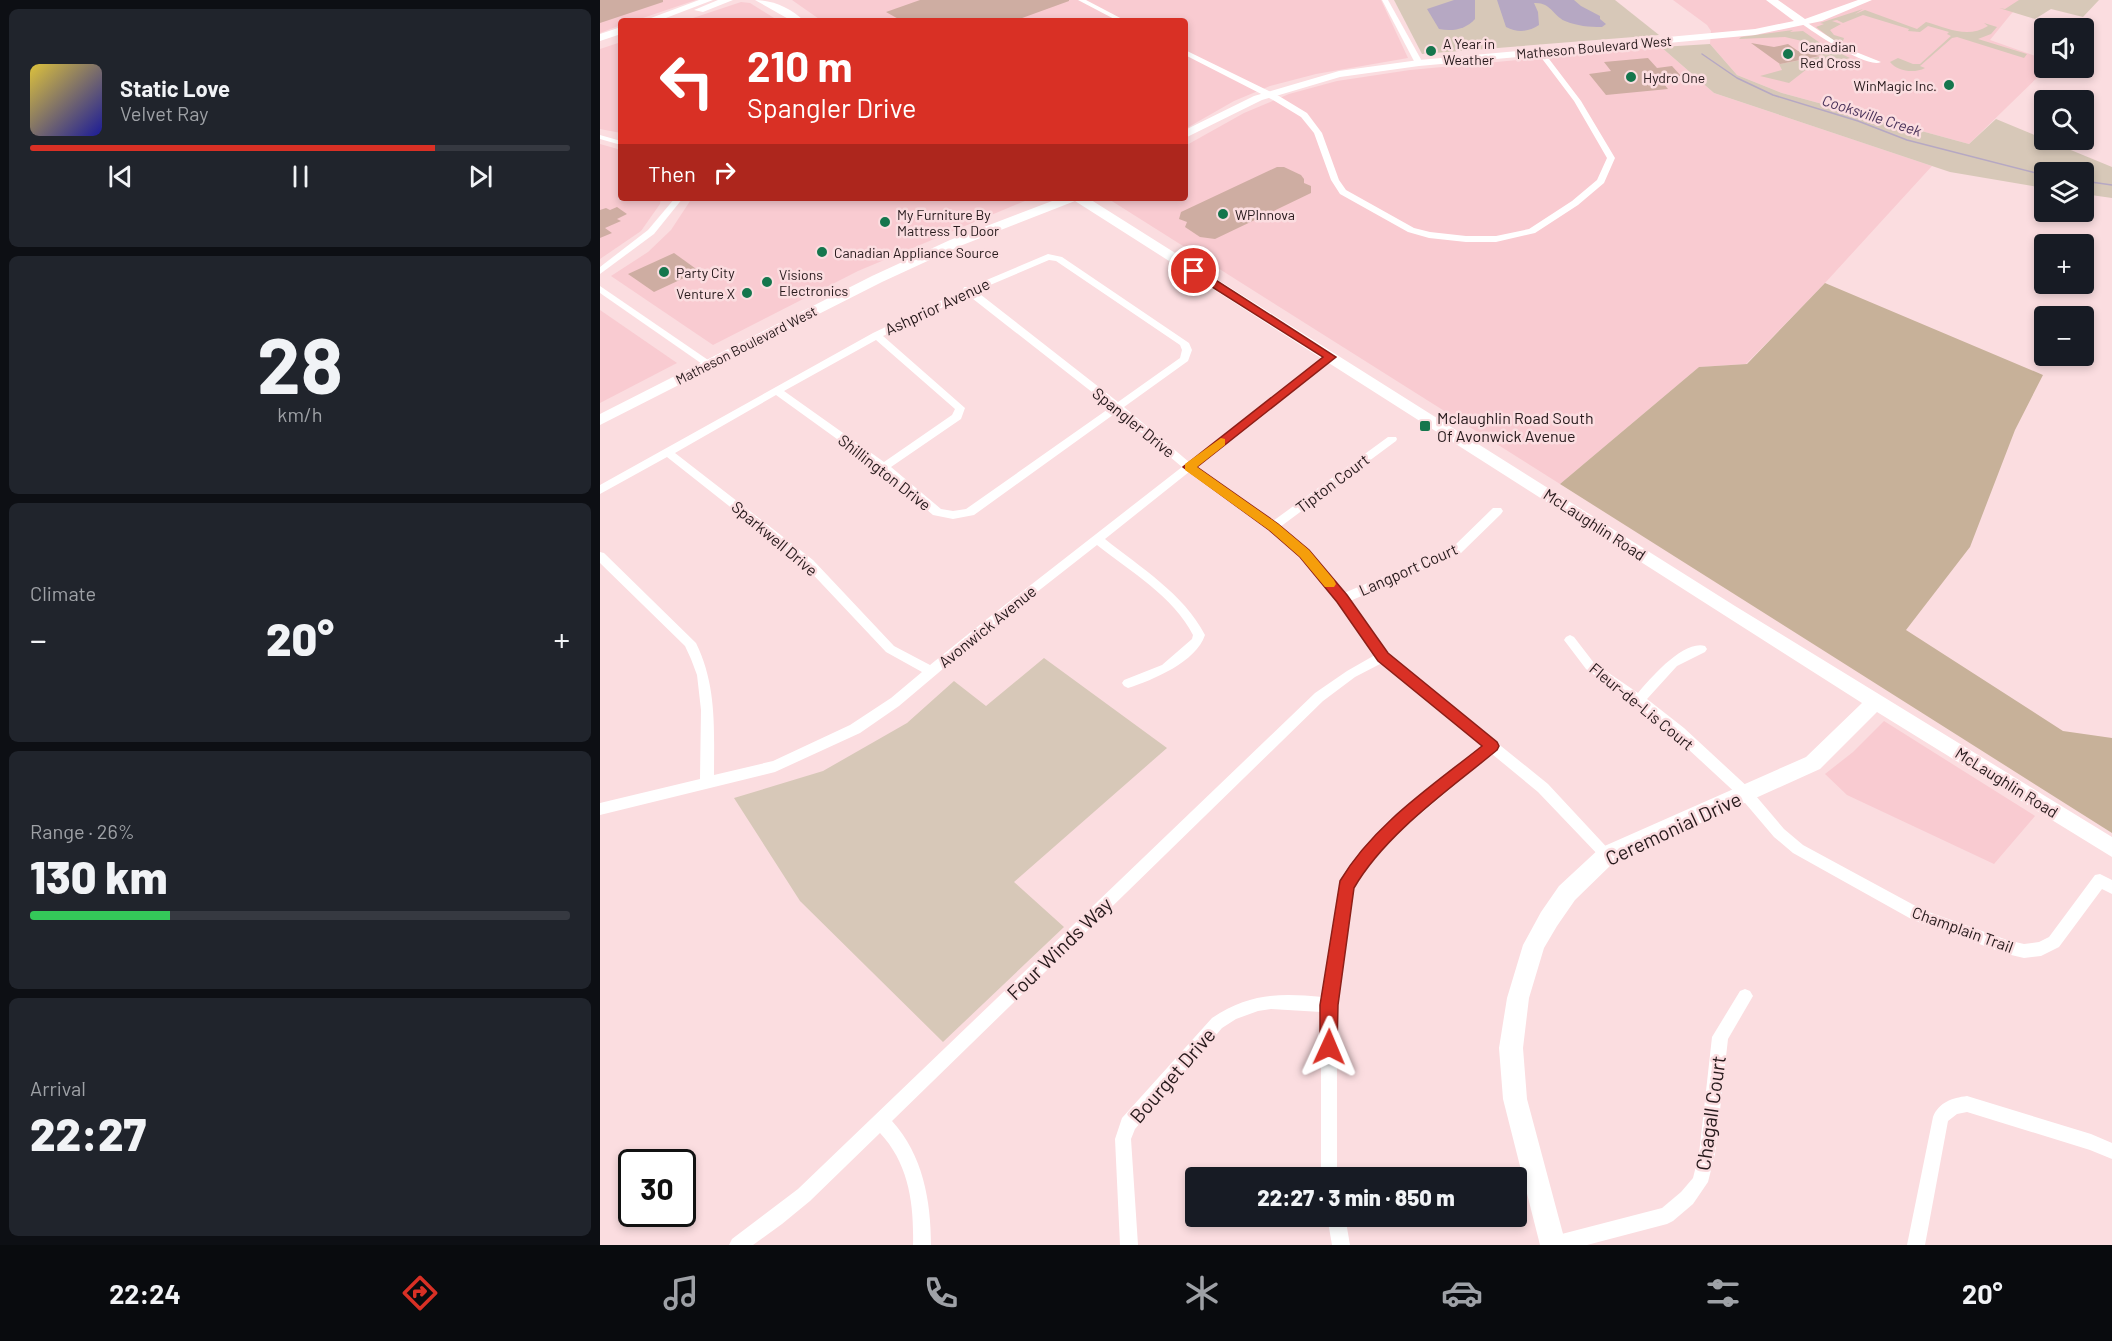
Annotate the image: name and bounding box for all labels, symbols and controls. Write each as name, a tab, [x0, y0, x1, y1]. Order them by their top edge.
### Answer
map controls	[2034, 18, 2094, 366]
button: sound	[2034, 18, 2094, 78]
street label: Matheson Boulevard West	[1516, 32, 1672, 62]
place label: A Year in Weather	[1443, 35, 1495, 68]
place label: Canadian Red Cross	[1800, 38, 1861, 71]
text: 210 m	[747, 40, 853, 90]
icon: left	[648, 42, 726, 120]
marker: A Year in Weather	[1424, 44, 1438, 58]
marker: Canadian Red Cross	[1781, 47, 1795, 61]
place label: Hydro One	[1643, 69, 1705, 86]
marker: Hydro One	[1624, 70, 1638, 84]
text: Static Love	[120, 75, 230, 101]
place label: WinMagic Inc.	[1853, 77, 1937, 94]
marker: WinMagic Inc.	[1942, 78, 1956, 92]
water label: Cooksville Creek	[1820, 90, 1925, 140]
button: search	[2034, 90, 2094, 150]
text: Spangler Drive	[747, 91, 916, 123]
text: Velvet Ray	[120, 101, 209, 125]
icon: right	[708, 156, 741, 189]
icon: previous	[104, 160, 137, 193]
icon: pause	[284, 160, 317, 193]
icon: next	[464, 160, 497, 193]
text: Then	[648, 160, 696, 186]
button: layers	[2034, 162, 2094, 222]
place label: My Furniture By Mattress To Door	[897, 206, 999, 239]
place label: WPInnova	[1235, 206, 1295, 223]
marker: WPInnova	[1216, 207, 1230, 221]
marker: My Furniture By Mattress To Door	[878, 215, 892, 229]
button: +	[2034, 234, 2094, 294]
place label: Canadian Appliance Source	[834, 244, 999, 261]
marker: Canadian Appliance Source	[815, 245, 829, 259]
pin	[1168, 245, 1219, 296]
icon: arrive	[1177, 254, 1210, 287]
place label: Party City	[676, 264, 735, 281]
marker: Party City	[657, 265, 671, 279]
place label: Visions Electronics	[779, 266, 849, 299]
street label: Ashprior Avenue	[882, 273, 992, 339]
marker: Visions Electronics	[760, 275, 774, 289]
place label: Venture X	[676, 285, 735, 302]
marker: Venture X	[740, 286, 754, 300]
street label: Matheson Boulevard West	[673, 302, 819, 388]
button: −	[2034, 306, 2094, 366]
text: 28	[257, 316, 343, 410]
street label: Spangler Drive	[1089, 383, 1179, 461]
text: km/h	[277, 402, 323, 426]
place label: Mclaughlin Road South Of Avonwick Avenue	[1437, 408, 1594, 445]
marker: Mclaughlin Road South Of Avonwick Avenue	[1418, 419, 1432, 433]
street label: Shillington Drive	[835, 430, 935, 514]
street label: Tipton Court	[1292, 449, 1372, 517]
street label: McLaughlin Road	[1540, 484, 1650, 564]
street label: Sparkwell Drive	[728, 497, 822, 579]
street label: Langport Court	[1356, 539, 1460, 599]
text: Climate	[30, 581, 96, 605]
street label: Avonwick Avenue	[934, 581, 1040, 671]
text: 20°	[266, 611, 334, 665]
text: −	[30, 619, 47, 659]
text: +	[554, 619, 570, 659]
street label: Fleur-de-Lis Court	[1586, 658, 1698, 754]
street label: McLaughlin Road	[1952, 743, 2062, 821]
street label: Ceremonial Drive	[1601, 786, 1745, 870]
text: Range · 26%	[30, 819, 135, 843]
text: 130 km	[30, 849, 168, 903]
street label: Four Winds Way	[1001, 892, 1117, 1004]
street label: Champlain Trail	[1910, 902, 2016, 956]
position arrow	[1297, 1015, 1361, 1079]
street label: Bourget Drive	[1124, 1022, 1220, 1128]
street label: Chagall Court	[1690, 1054, 1730, 1172]
text: Arrival	[30, 1076, 86, 1100]
text: 22:27	[30, 1106, 146, 1160]
speed limit sign: 30	[618, 1149, 696, 1227]
text: 22:27 · 3 min · 850 m	[1257, 1184, 1455, 1210]
icon: directions	[399, 1272, 441, 1314]
icon: music	[660, 1272, 702, 1314]
icon: phone	[920, 1272, 962, 1314]
icon: climate	[1181, 1272, 1223, 1314]
icon: car	[1441, 1272, 1483, 1314]
icon: filters	[1702, 1272, 1744, 1314]
text: 22:24	[109, 1277, 181, 1309]
text: 20°	[1962, 1277, 2003, 1309]

